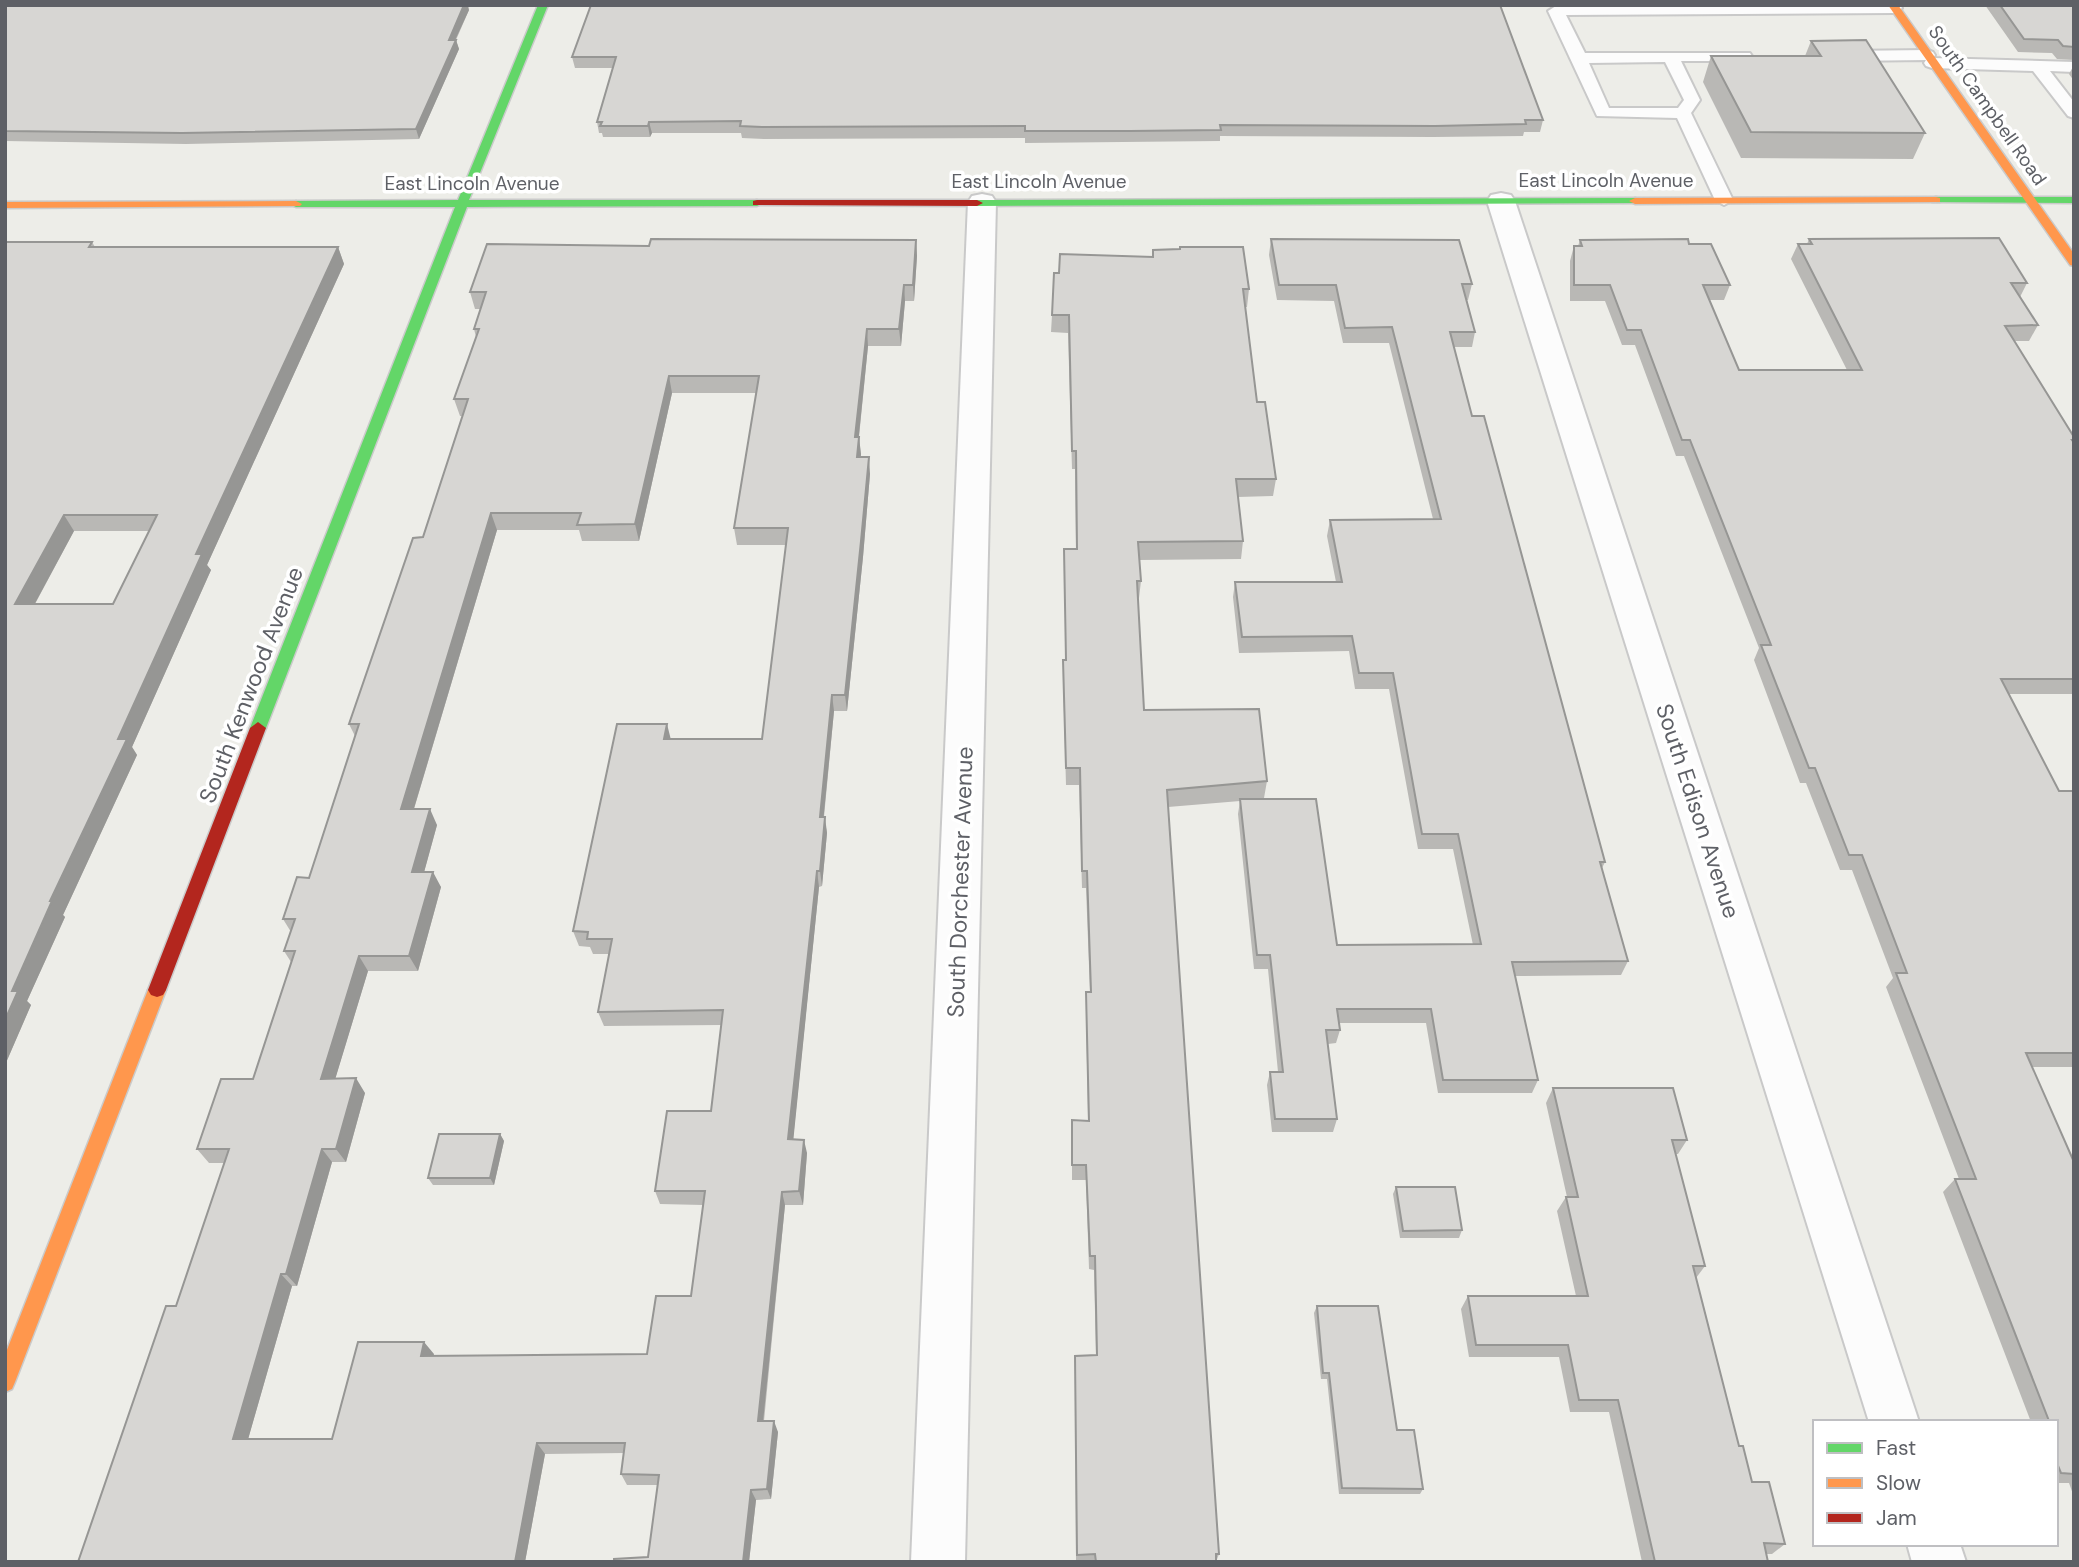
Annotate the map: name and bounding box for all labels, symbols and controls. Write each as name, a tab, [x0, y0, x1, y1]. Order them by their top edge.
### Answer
street label: South Campbell Road	[1923, 20, 2052, 190]
street label: East Lincoln Avenue	[1518, 168, 1694, 193]
street label: East Lincoln Avenue	[951, 169, 1127, 194]
street label: East Lincoln Avenue	[384, 171, 560, 196]
street label: South Kenwood Avenue	[192, 563, 310, 807]
street label: South Edison Avenue	[1649, 700, 1747, 922]
street label: South Dorchester Avenue	[940, 746, 980, 1018]
legend	[1813, 1420, 2058, 1546]
text: Fast	[1876, 1434, 1916, 1462]
text: Slow	[1876, 1469, 1921, 1497]
text: Jam	[1876, 1504, 1917, 1532]

